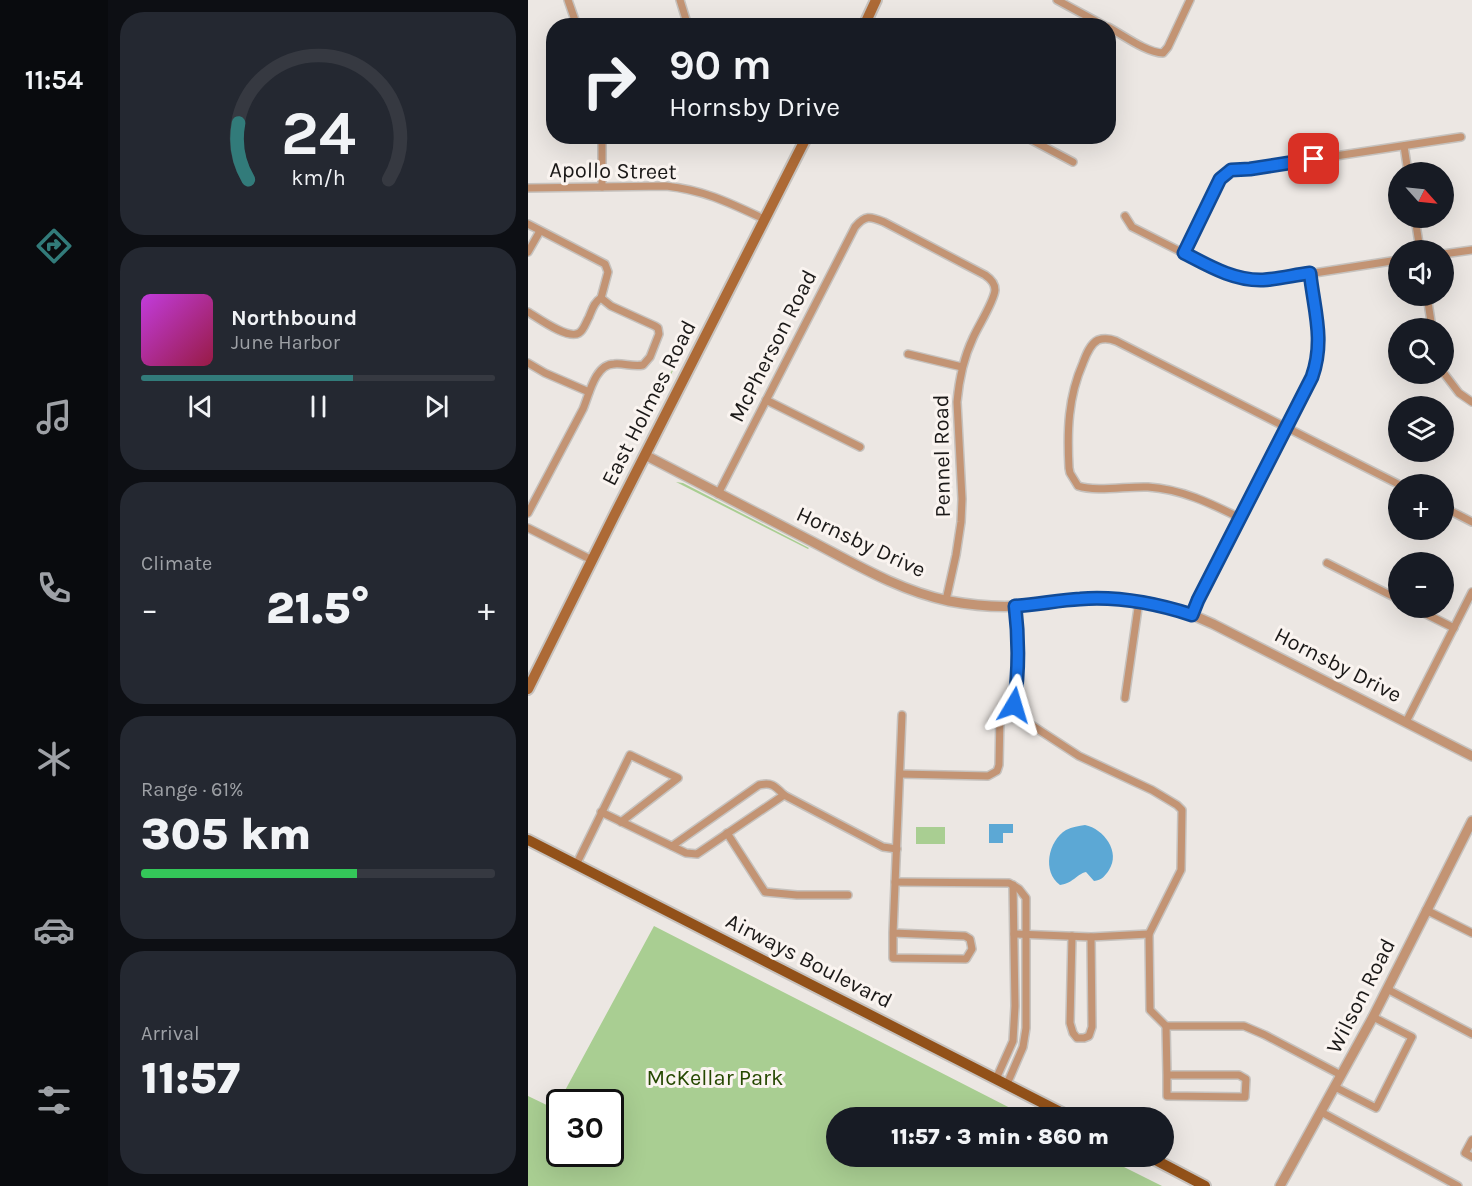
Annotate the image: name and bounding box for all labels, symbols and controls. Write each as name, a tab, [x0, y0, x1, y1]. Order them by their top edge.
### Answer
text: 90 m	[669, 40, 772, 90]
icon: right	[570, 42, 648, 120]
text: 11:54	[25, 64, 83, 96]
text: Hornsby Drive	[669, 91, 840, 123]
text: 24	[281, 98, 355, 171]
pin	[1288, 133, 1339, 184]
icon: arrive	[1297, 142, 1330, 175]
street label: Apollo Street	[549, 157, 677, 185]
north arrow	[1388, 162, 1454, 228]
map controls	[1388, 162, 1454, 618]
text: km/h	[291, 166, 345, 191]
icon: directions	[33, 225, 75, 267]
button: sound	[1388, 240, 1454, 306]
street label: McPherson Road	[723, 266, 823, 426]
text: Northbound	[231, 305, 357, 331]
street label: East Holmes Road	[596, 316, 702, 490]
button: search	[1388, 318, 1454, 384]
text: June Harbor	[231, 331, 340, 354]
icon: previous	[184, 390, 217, 423]
icon: pause	[302, 390, 335, 423]
icon: next	[420, 390, 453, 423]
street label: Pennel Road	[928, 394, 956, 518]
icon: music	[33, 396, 75, 438]
button: layers	[1388, 396, 1454, 462]
button: +	[1388, 474, 1454, 540]
street label: Hornsby Drive	[792, 501, 930, 583]
text: Climate	[141, 552, 212, 575]
button: −	[1388, 552, 1454, 618]
icon: phone	[33, 567, 75, 609]
text: 21.5°	[266, 582, 370, 634]
text: −	[141, 590, 158, 628]
text: +	[478, 590, 495, 628]
street label: Hornsby Drive	[1270, 622, 1406, 708]
position arrow	[982, 673, 1046, 737]
icon: climate	[33, 738, 75, 780]
text: Range · 61%	[141, 778, 244, 801]
text: 305 km	[141, 808, 311, 860]
street label: Airways Boulevard	[722, 908, 896, 1014]
icon: car	[33, 909, 75, 951]
street label: Wilson Road	[1321, 934, 1401, 1058]
text: Arrival	[141, 1022, 200, 1045]
text: 11:57	[141, 1052, 240, 1104]
park label: McKellar Park	[647, 1065, 783, 1091]
icon: filters	[33, 1079, 75, 1121]
speed limit sign: 30	[546, 1089, 624, 1167]
text: 11:57 · 3 min · 860 m	[891, 1124, 1109, 1150]

